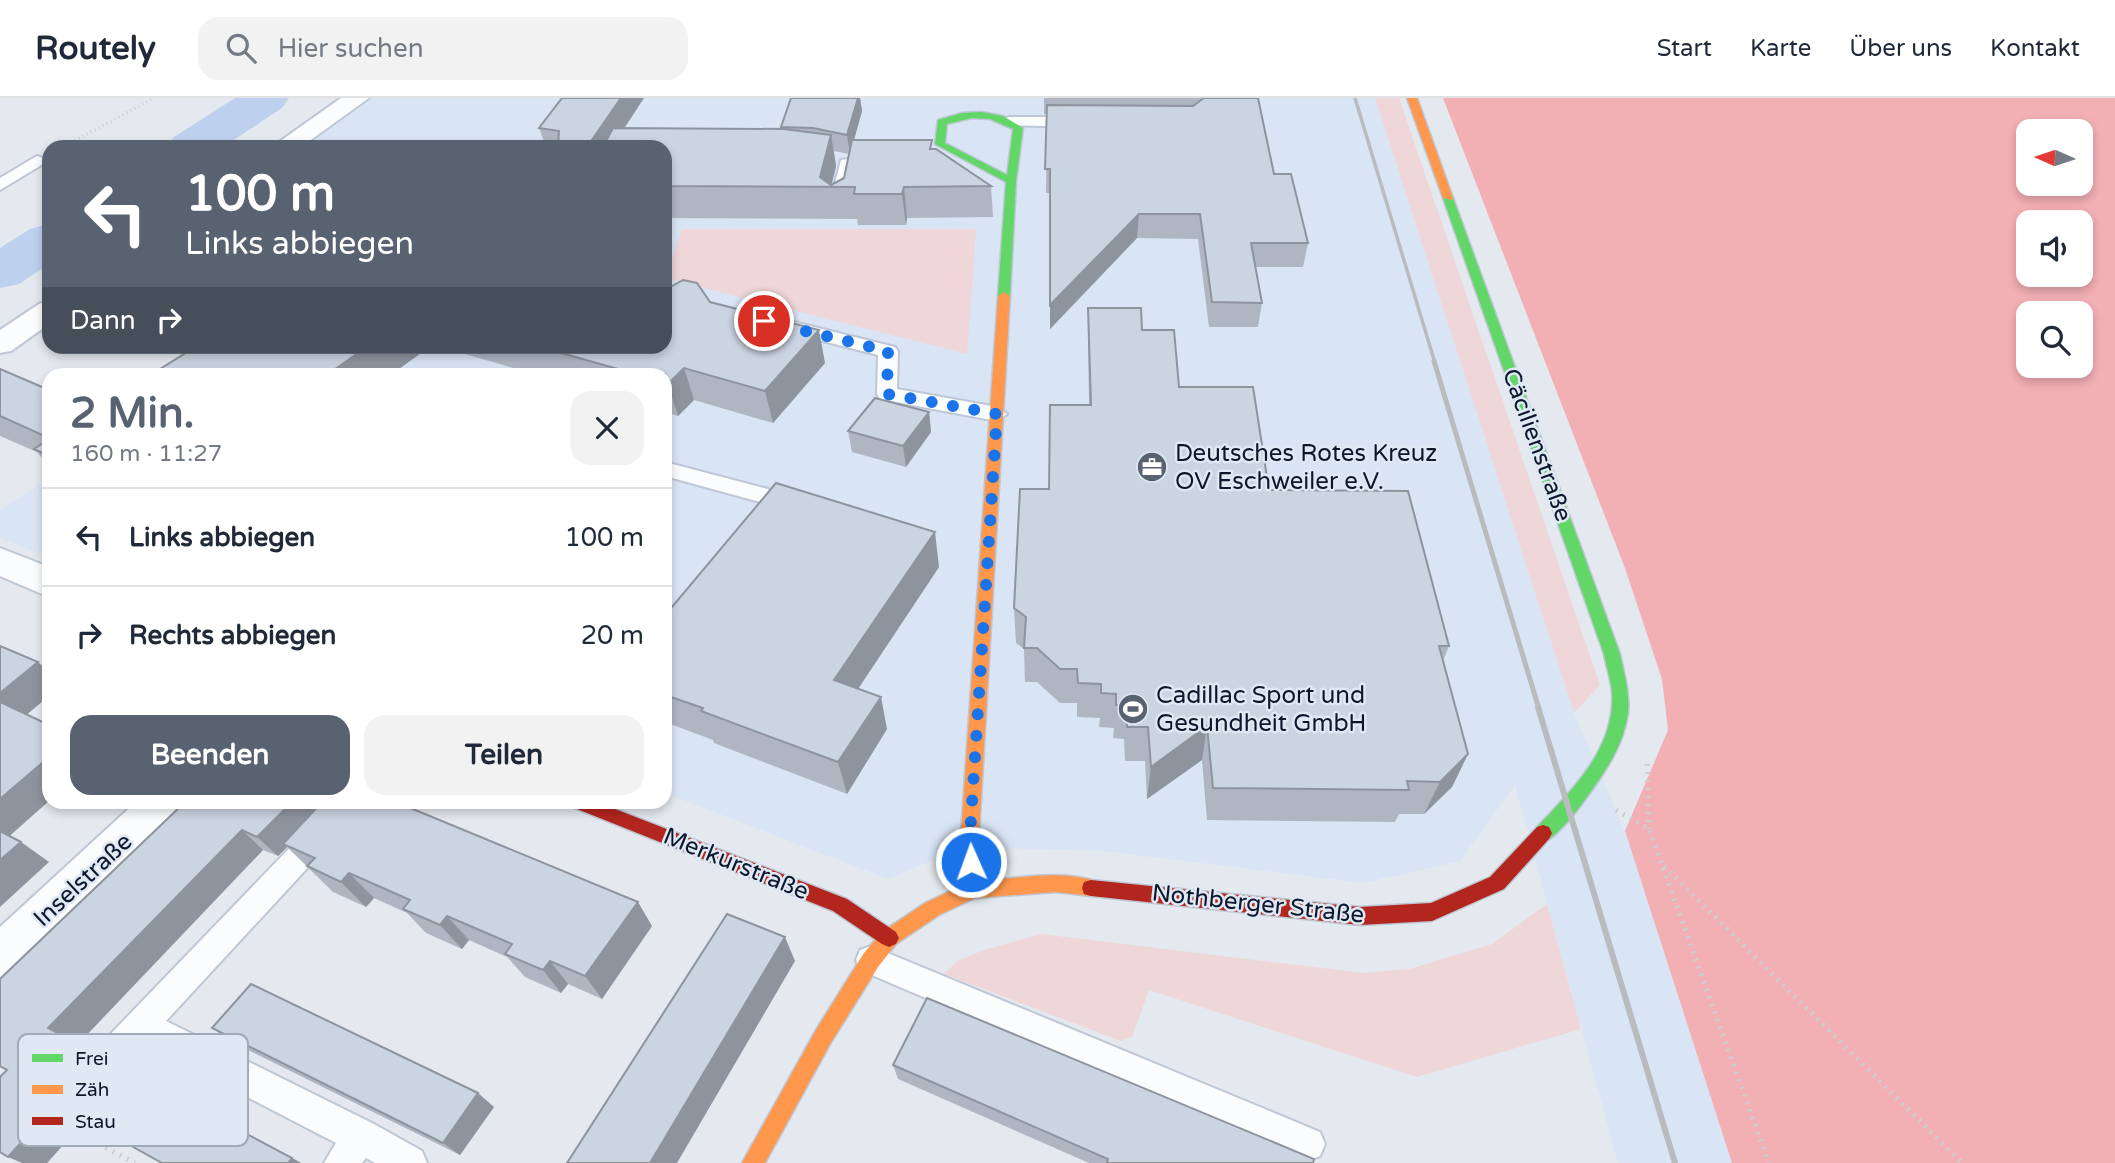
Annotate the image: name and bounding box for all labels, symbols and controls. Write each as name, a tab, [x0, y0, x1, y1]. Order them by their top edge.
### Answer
search box	[198, 17, 688, 80]
text: Routely	[35, 29, 156, 68]
icon: search	[222, 29, 260, 67]
text: Hier suchen	[278, 33, 424, 64]
text: Start	[1657, 34, 1712, 63]
text: Karte	[1750, 34, 1811, 63]
text: Über uns	[1849, 34, 1952, 63]
text: Kontakt	[1990, 34, 2080, 63]
north arrow	[2016, 119, 2093, 196]
map controls	[2016, 119, 2093, 378]
text: 100 m	[185, 165, 335, 224]
icon: left	[70, 168, 161, 259]
button: sound	[2016, 210, 2093, 287]
text: Links abbiegen	[185, 225, 414, 263]
pin	[734, 291, 794, 351]
icon: right	[150, 301, 188, 339]
button: search	[2016, 301, 2093, 378]
icon: arrive	[745, 302, 783, 340]
text: Dann	[70, 305, 136, 336]
street label: Cäcilienstraße	[1496, 365, 1578, 525]
text: 2 Min.	[70, 388, 194, 439]
button: close	[570, 391, 644, 465]
place label: Deutsches Rotes Kreuz OV Eschweiler e.V.	[1175, 439, 1437, 496]
text: 160 m · 11:27	[70, 440, 222, 468]
office icon: Deutsches Rotes Kreuz OV Eschweiler e.V.	[1135, 450, 1169, 484]
icon: left	[70, 518, 108, 556]
text: Links abbiegen	[129, 522, 315, 553]
text: 100 m	[564, 522, 644, 553]
icon: right	[70, 616, 108, 654]
text: Rechts abbiegen	[129, 620, 336, 651]
text: 20 m	[581, 620, 644, 651]
place label: Cadillac Sport und Gesundheit GmbH	[1156, 681, 1366, 738]
sports icon: Cadillac Sport und Gesundheit GmbH	[1116, 692, 1150, 726]
button: Beenden	[70, 715, 350, 795]
button: Teilen	[364, 715, 644, 795]
street label: Merkurstraße	[659, 822, 813, 906]
position arrow	[934, 825, 1008, 899]
street label: Inselstraße	[28, 827, 138, 933]
street label: Nothberger Straße	[1150, 878, 1366, 930]
legend	[18, 1034, 248, 1146]
text: Frei	[75, 1048, 109, 1070]
text: Zäh	[75, 1079, 109, 1101]
text: Stau	[75, 1111, 116, 1133]

